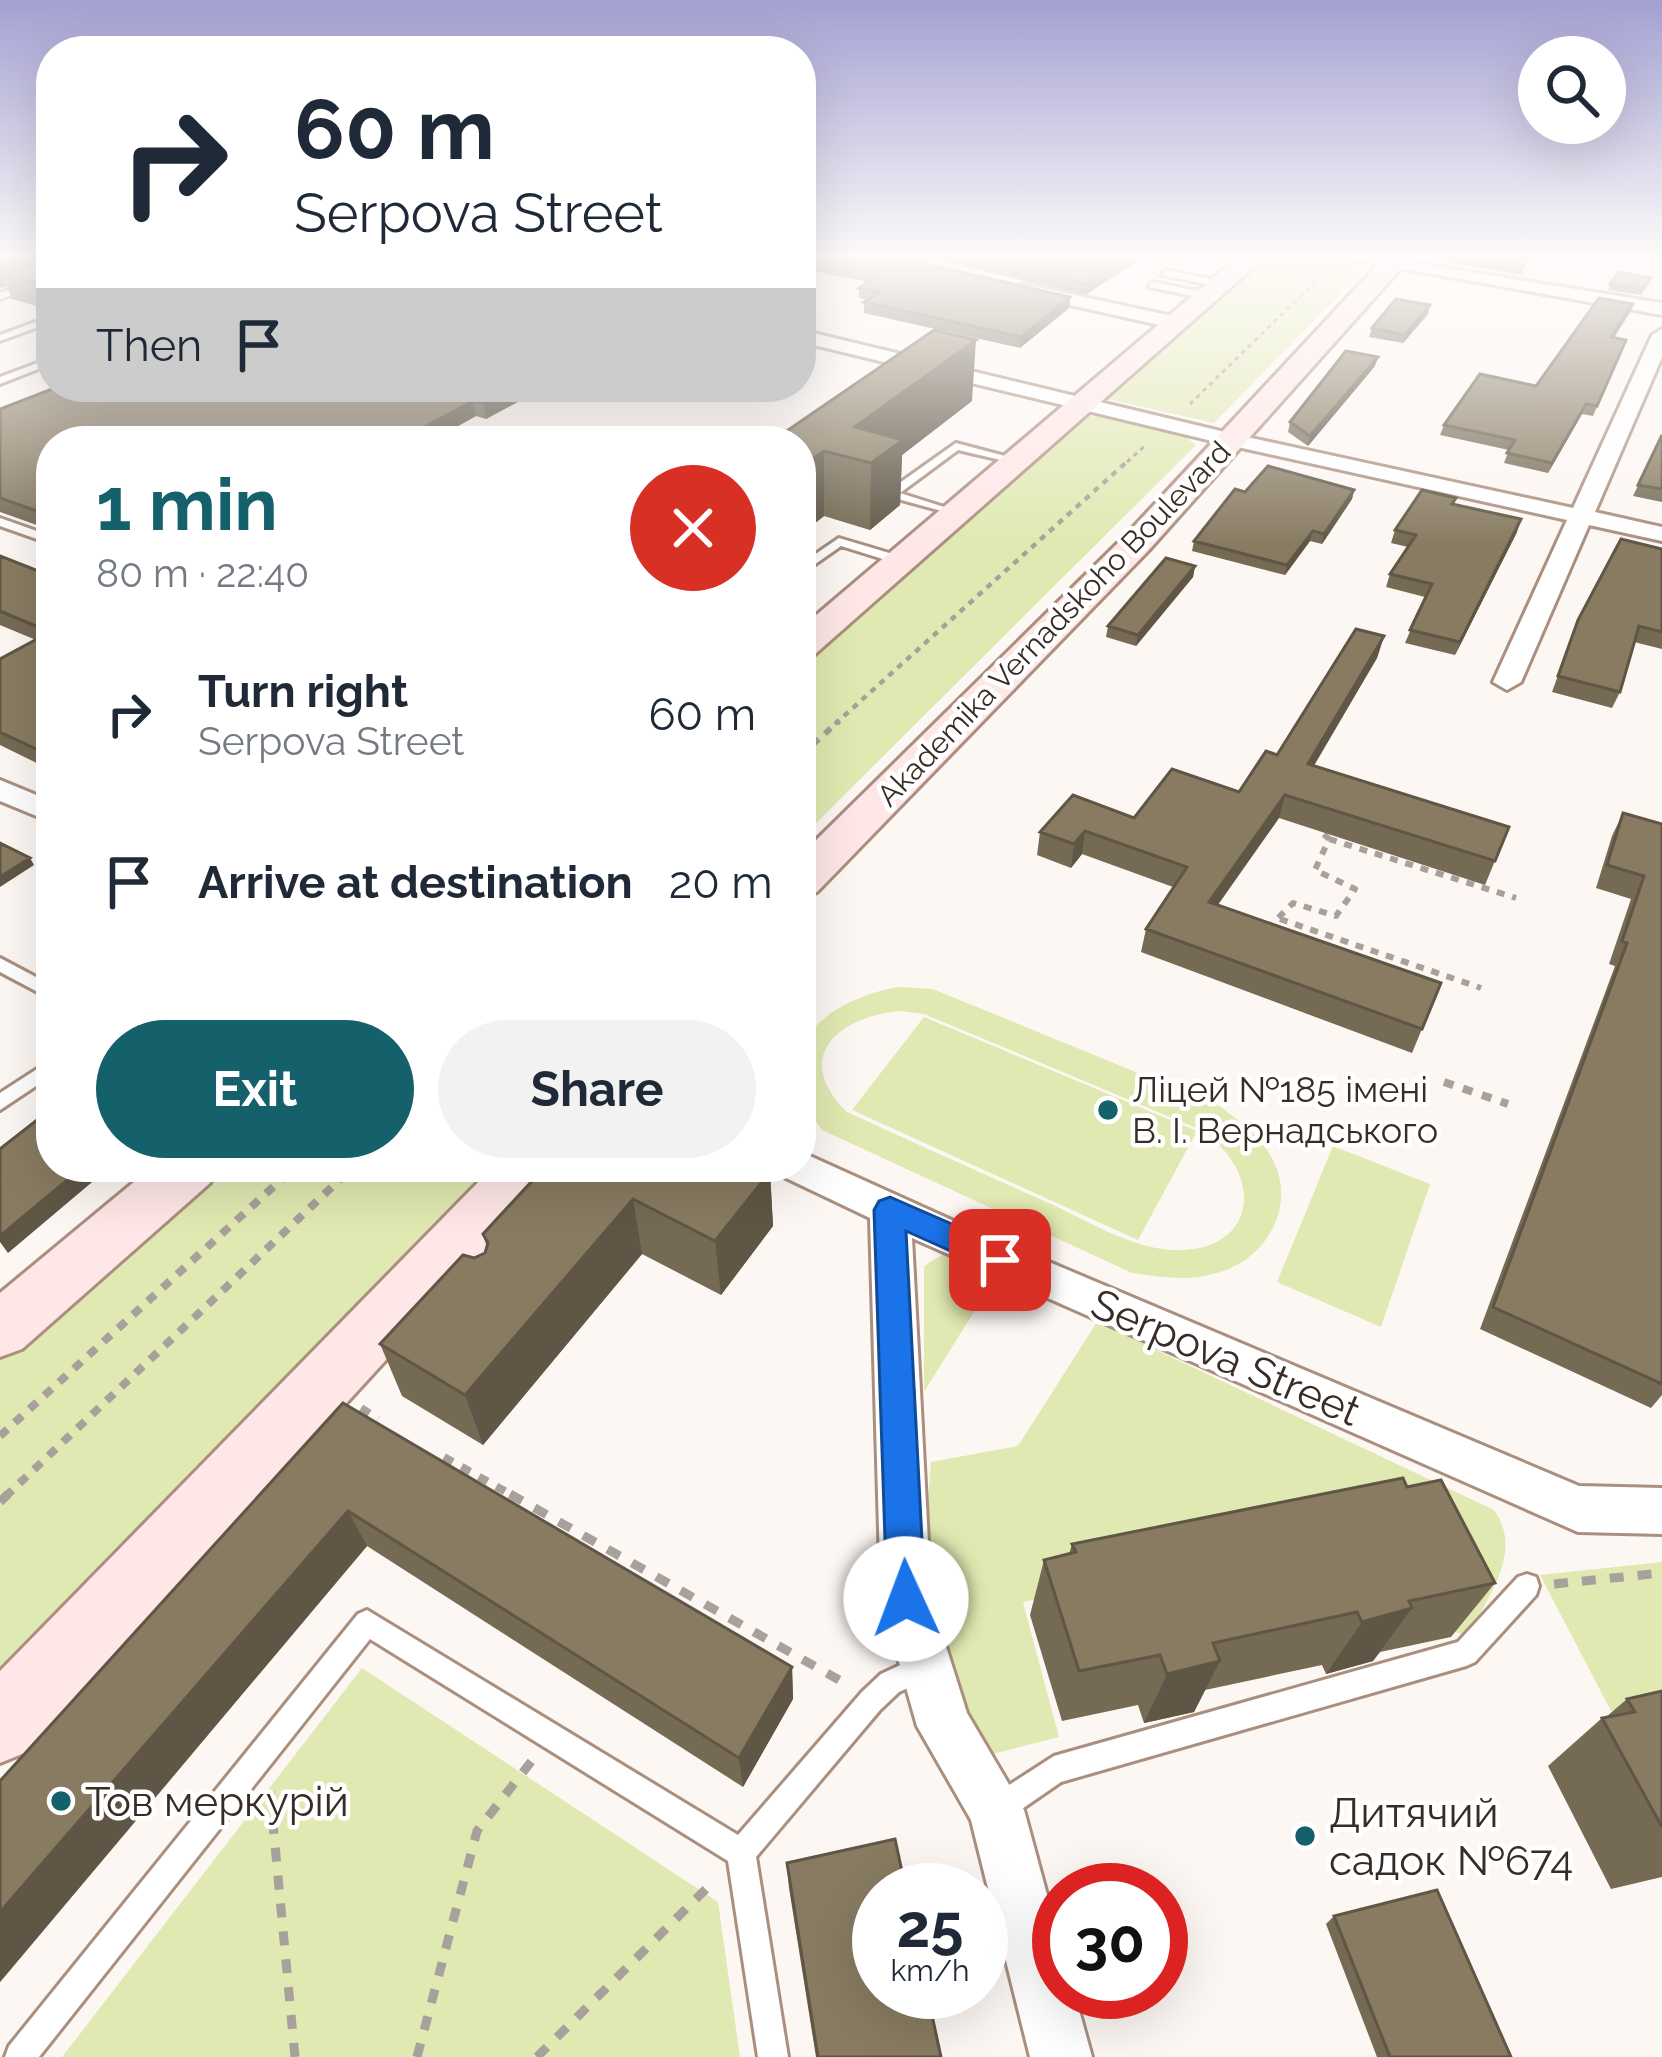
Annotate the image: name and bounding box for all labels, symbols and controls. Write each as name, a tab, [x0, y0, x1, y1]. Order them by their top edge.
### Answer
map controls	[1518, 36, 1626, 144]
button: search	[1518, 36, 1626, 144]
text: 60 m	[294, 80, 495, 179]
icon: right	[96, 84, 252, 240]
text: Serpova Street	[294, 181, 663, 245]
icon: arrive	[226, 312, 292, 378]
text: Then	[96, 319, 202, 372]
street label: Akademika Vernadskoho Boulevard	[870, 434, 1237, 813]
text: 1 min	[96, 462, 278, 547]
button: close	[630, 465, 756, 591]
text: 80 m · 22:40	[96, 550, 309, 596]
text: Turn right	[198, 665, 408, 718]
icon: right	[96, 681, 162, 747]
text: 60 m	[648, 688, 756, 741]
text: Serpova Street	[198, 718, 464, 764]
icon: arrive	[96, 849, 162, 915]
text: Arrive at destination	[198, 856, 633, 909]
text: 20 m	[669, 856, 773, 909]
button: Exit	[96, 1020, 414, 1158]
button: Share	[438, 1020, 756, 1158]
place label: Ліцей №185 імені В. І. Вернадського	[1132, 1068, 1438, 1151]
marker: Ліцей №185 імені В. І. Вернадського	[1095, 1097, 1121, 1123]
pin	[949, 1209, 1051, 1311]
icon: arrive	[967, 1227, 1033, 1293]
street label: Serpova Street	[1084, 1279, 1367, 1436]
position arrow	[843, 1536, 969, 1662]
place label: Тов меркурій	[85, 1777, 349, 1826]
marker: Тов меркурій	[48, 1788, 74, 1814]
place label: Дитячий садок №674	[1329, 1788, 1573, 1885]
marker: Дитячий садок №674	[1292, 1823, 1318, 1849]
speed limit sign: 30	[1032, 1863, 1188, 2019]
text: 25	[896, 1891, 964, 1961]
text: km/h	[890, 1953, 970, 1988]

